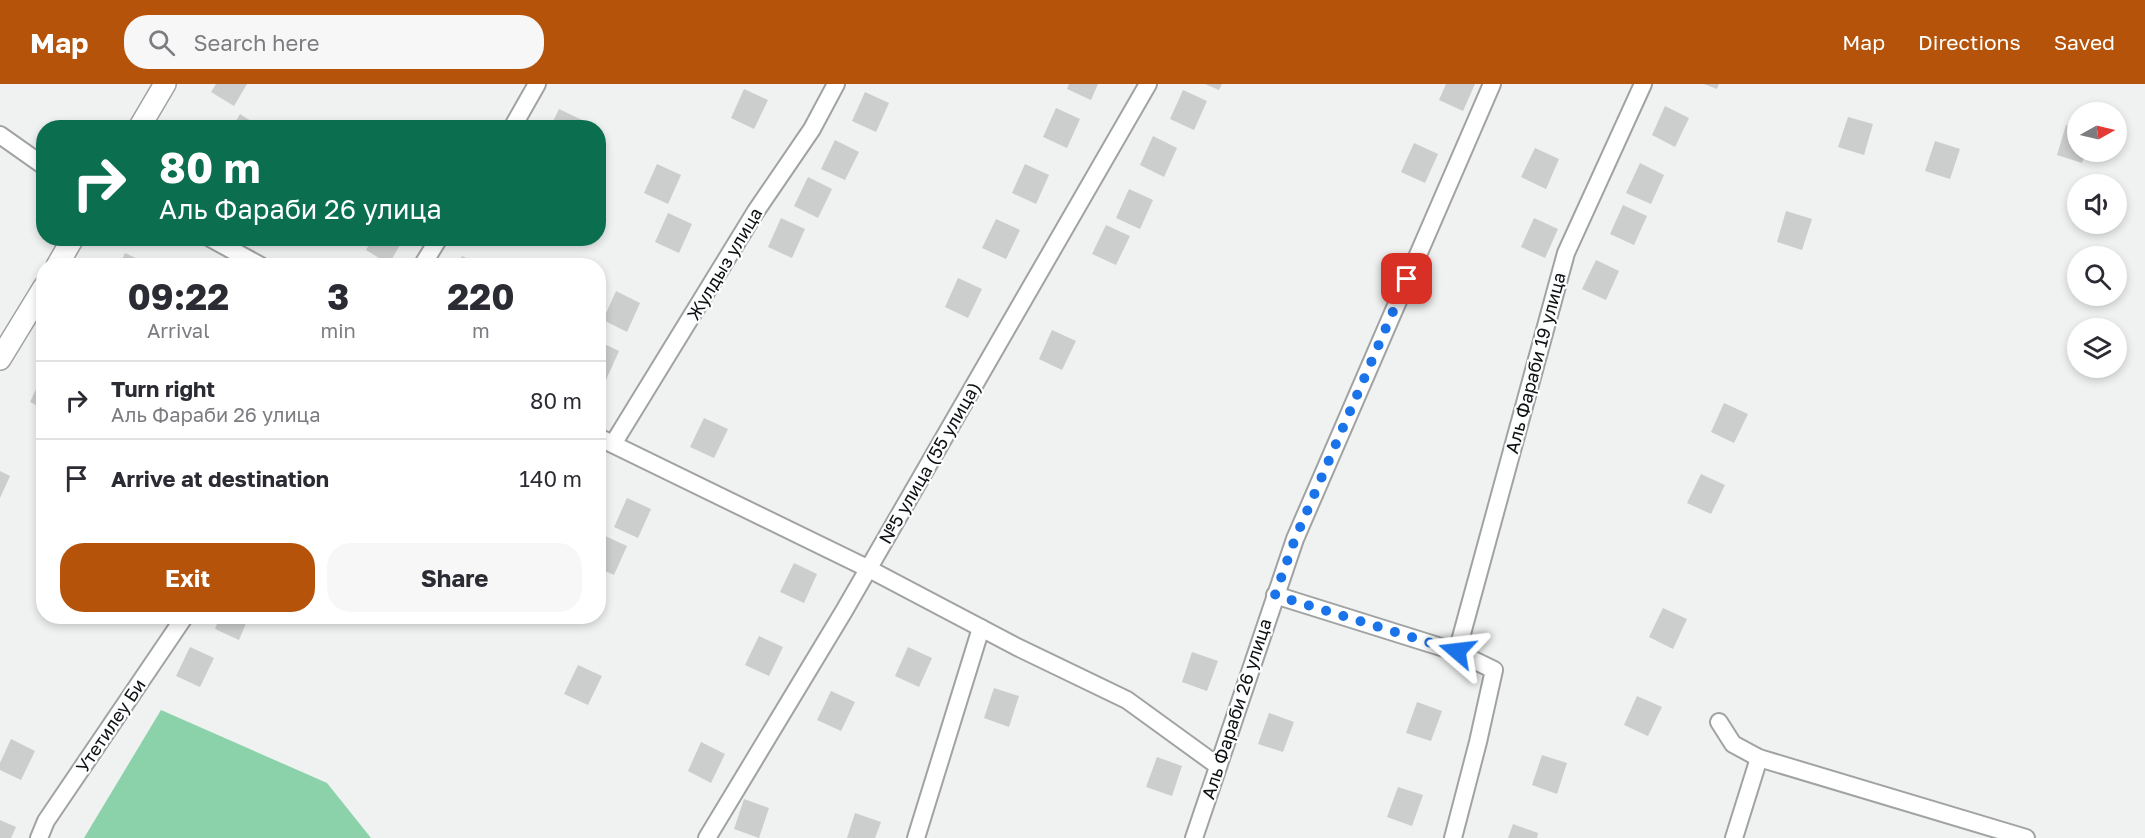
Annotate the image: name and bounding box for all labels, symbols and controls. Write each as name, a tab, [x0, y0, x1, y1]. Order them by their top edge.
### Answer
search box	[124, 15, 544, 69]
text: Map	[30, 26, 88, 59]
icon: search	[145, 26, 178, 59]
text: Search here	[193, 29, 319, 56]
text: Map	[1842, 29, 1885, 55]
text: Directions	[1918, 29, 2021, 55]
text: Saved	[2054, 29, 2115, 55]
north arrow	[2067, 102, 2127, 162]
map controls	[2067, 102, 2127, 378]
text: 80 m	[159, 142, 260, 192]
icon: right	[60, 144, 138, 222]
button: sound	[2067, 174, 2127, 234]
text: Аль Фараби 26 улица	[159, 193, 442, 225]
street label: Жулдыз улица	[682, 203, 766, 324]
button: search	[2067, 246, 2127, 306]
pin	[1381, 253, 1432, 304]
icon: arrive	[1390, 262, 1423, 295]
street label: Аль Фараби 19 улица	[1500, 270, 1570, 456]
text: 09:22	[127, 275, 229, 318]
text: 3	[327, 275, 349, 318]
text: 220	[447, 275, 515, 318]
text: Arrival	[147, 318, 210, 342]
text: min	[320, 318, 356, 342]
text: m	[472, 318, 490, 342]
button: layers	[2067, 318, 2127, 378]
text: Turn right	[111, 375, 215, 402]
street label: №5 улица (55 улица)	[874, 377, 985, 548]
icon: right	[60, 384, 93, 417]
text: 80 m	[530, 387, 582, 414]
text: Аль Фараби 26 улица	[111, 402, 321, 426]
icon: arrive	[60, 462, 93, 495]
text: Arrive at destination	[111, 465, 329, 492]
text: 140 m	[519, 465, 582, 492]
button: Exit	[60, 543, 315, 612]
button: Share	[327, 543, 582, 612]
street label: Аль Фараби 26 улица	[1196, 616, 1276, 802]
position arrow	[1425, 619, 1489, 683]
street label: Утетилеу Би	[71, 674, 150, 777]

